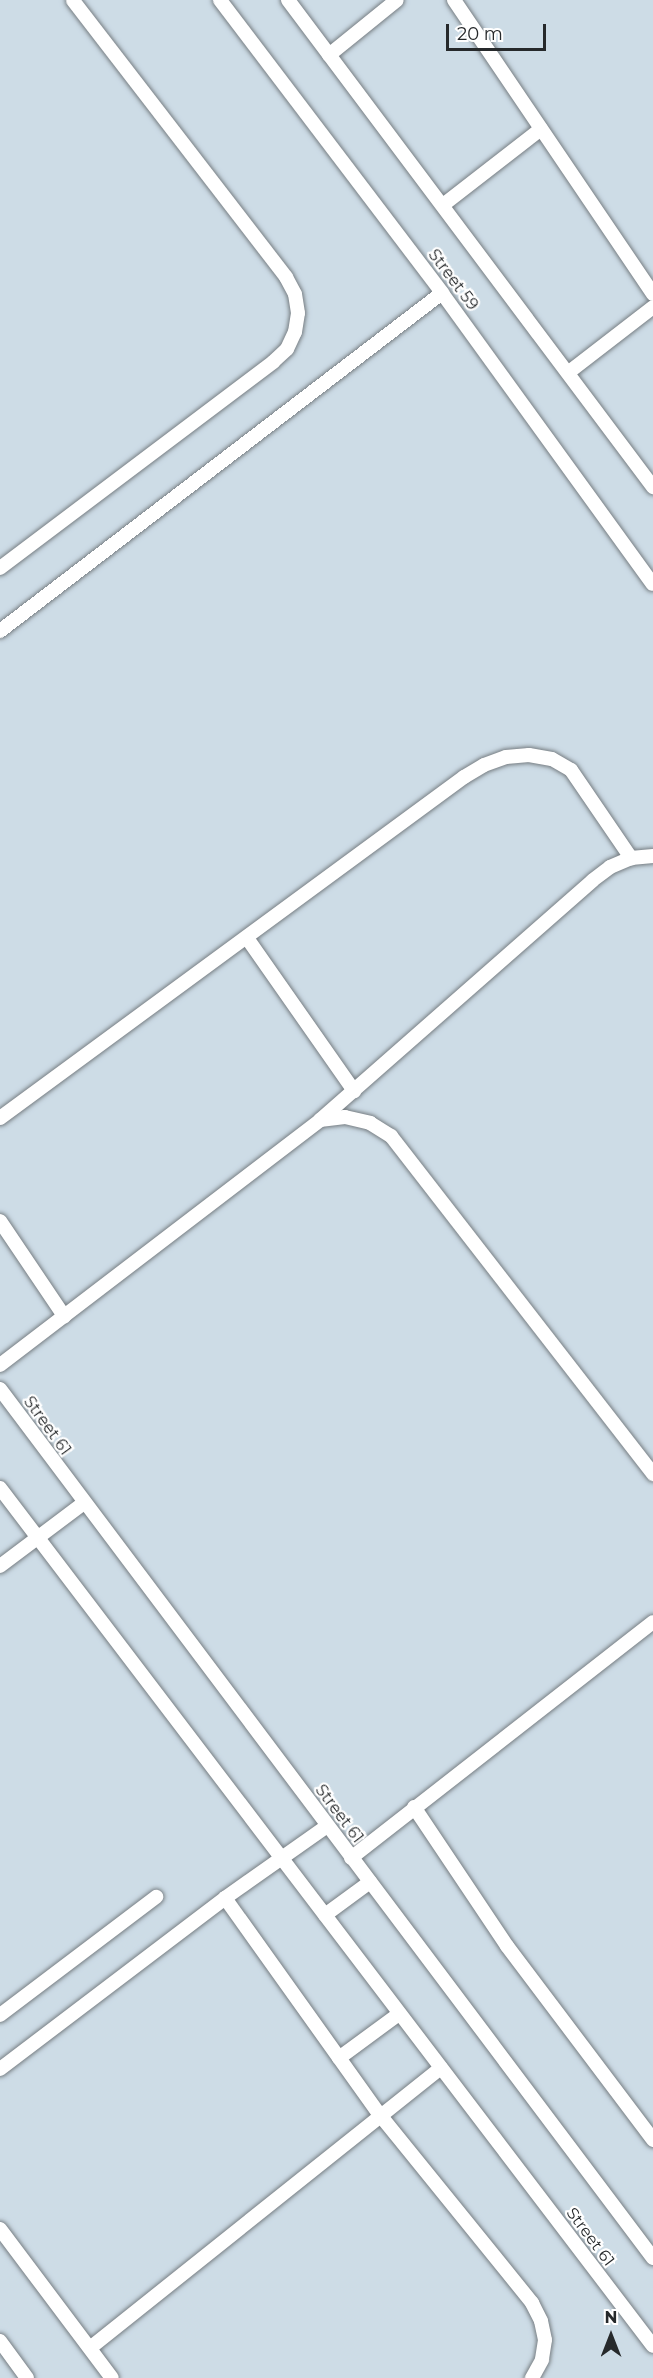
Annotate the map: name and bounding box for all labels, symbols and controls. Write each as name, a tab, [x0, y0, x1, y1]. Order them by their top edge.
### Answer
scale bar	[449, 12, 550, 50]
text: 20 m	[457, 23, 503, 45]
street label: Street 59	[424, 246, 482, 314]
street label: Street 61	[19, 1393, 75, 1459]
street label: Street 61	[311, 1781, 367, 1847]
street label: Street 61	[562, 2204, 618, 2270]
north arrow	[581, 2306, 641, 2366]
text: N	[605, 2308, 617, 2327]

